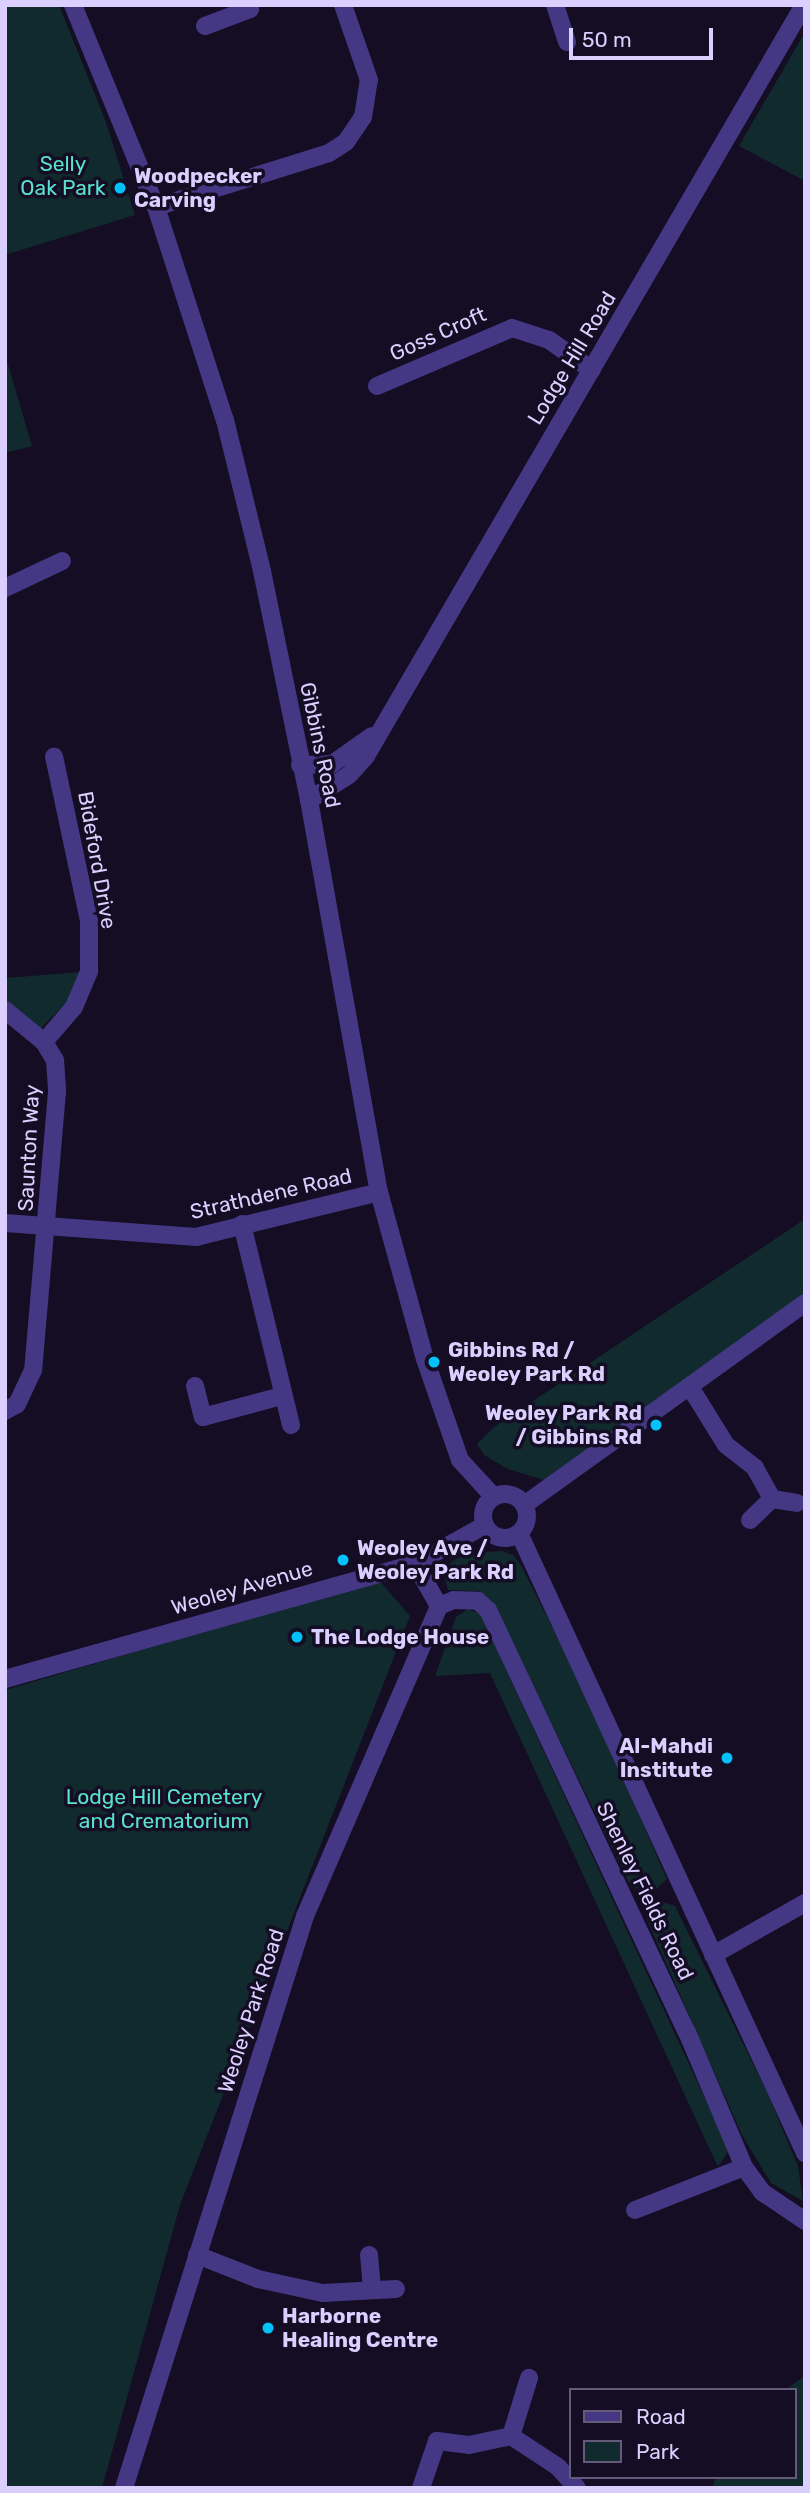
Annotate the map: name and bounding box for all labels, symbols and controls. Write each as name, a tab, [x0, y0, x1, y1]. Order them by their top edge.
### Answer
scale bar	[572, 14, 716, 58]
text: 50 m	[582, 27, 632, 52]
park label: Selly Oak Park	[20, 151, 106, 201]
place label: Woodpecker Carving	[134, 163, 262, 213]
marker: Woodpecker Carving	[112, 180, 128, 196]
street label: Lodge Hill Road	[522, 287, 622, 429]
street label: Goss Croft	[386, 302, 490, 366]
street label: Gibbins Road	[294, 680, 346, 810]
street label: Bideford Drive	[73, 789, 121, 931]
street label: Saunton Way	[13, 1084, 45, 1212]
street label: Strathdene Road	[188, 1163, 354, 1225]
place label: Gibbins Rd / Weoley Park Rd	[448, 1337, 606, 1387]
marker: Gibbins Rd / Weoley Park Rd	[426, 1354, 442, 1370]
place label: Weoley Park Rd / Gibbins Rd	[484, 1400, 642, 1450]
marker: Weoley Park Rd / Gibbins Rd	[648, 1417, 664, 1433]
place label: Weoley Ave / Weoley Park Rd	[357, 1535, 515, 1585]
marker: Weoley Ave / Weoley Park Rd	[335, 1552, 351, 1568]
street label: Weoley Avenue	[168, 1556, 316, 1620]
place label: The Lodge House	[311, 1624, 489, 1650]
marker: The Lodge House	[289, 1629, 305, 1645]
place label: Al-Mahdi Institute	[619, 1733, 713, 1783]
marker: Al-Mahdi Institute	[719, 1750, 735, 1766]
park label: Lodge Hill Cemetery and Crematorium	[66, 1784, 262, 1834]
street label: Shenley Fields Road	[591, 1797, 699, 1985]
street label: Weoley Park Road	[212, 1925, 290, 2097]
place label: Harborne Healing Centre	[282, 2303, 438, 2353]
marker: Harborne Healing Centre	[260, 2320, 276, 2336]
legend	[568, 2388, 796, 2479]
text: Road	[636, 2404, 686, 2429]
text: Park	[636, 2439, 680, 2464]

